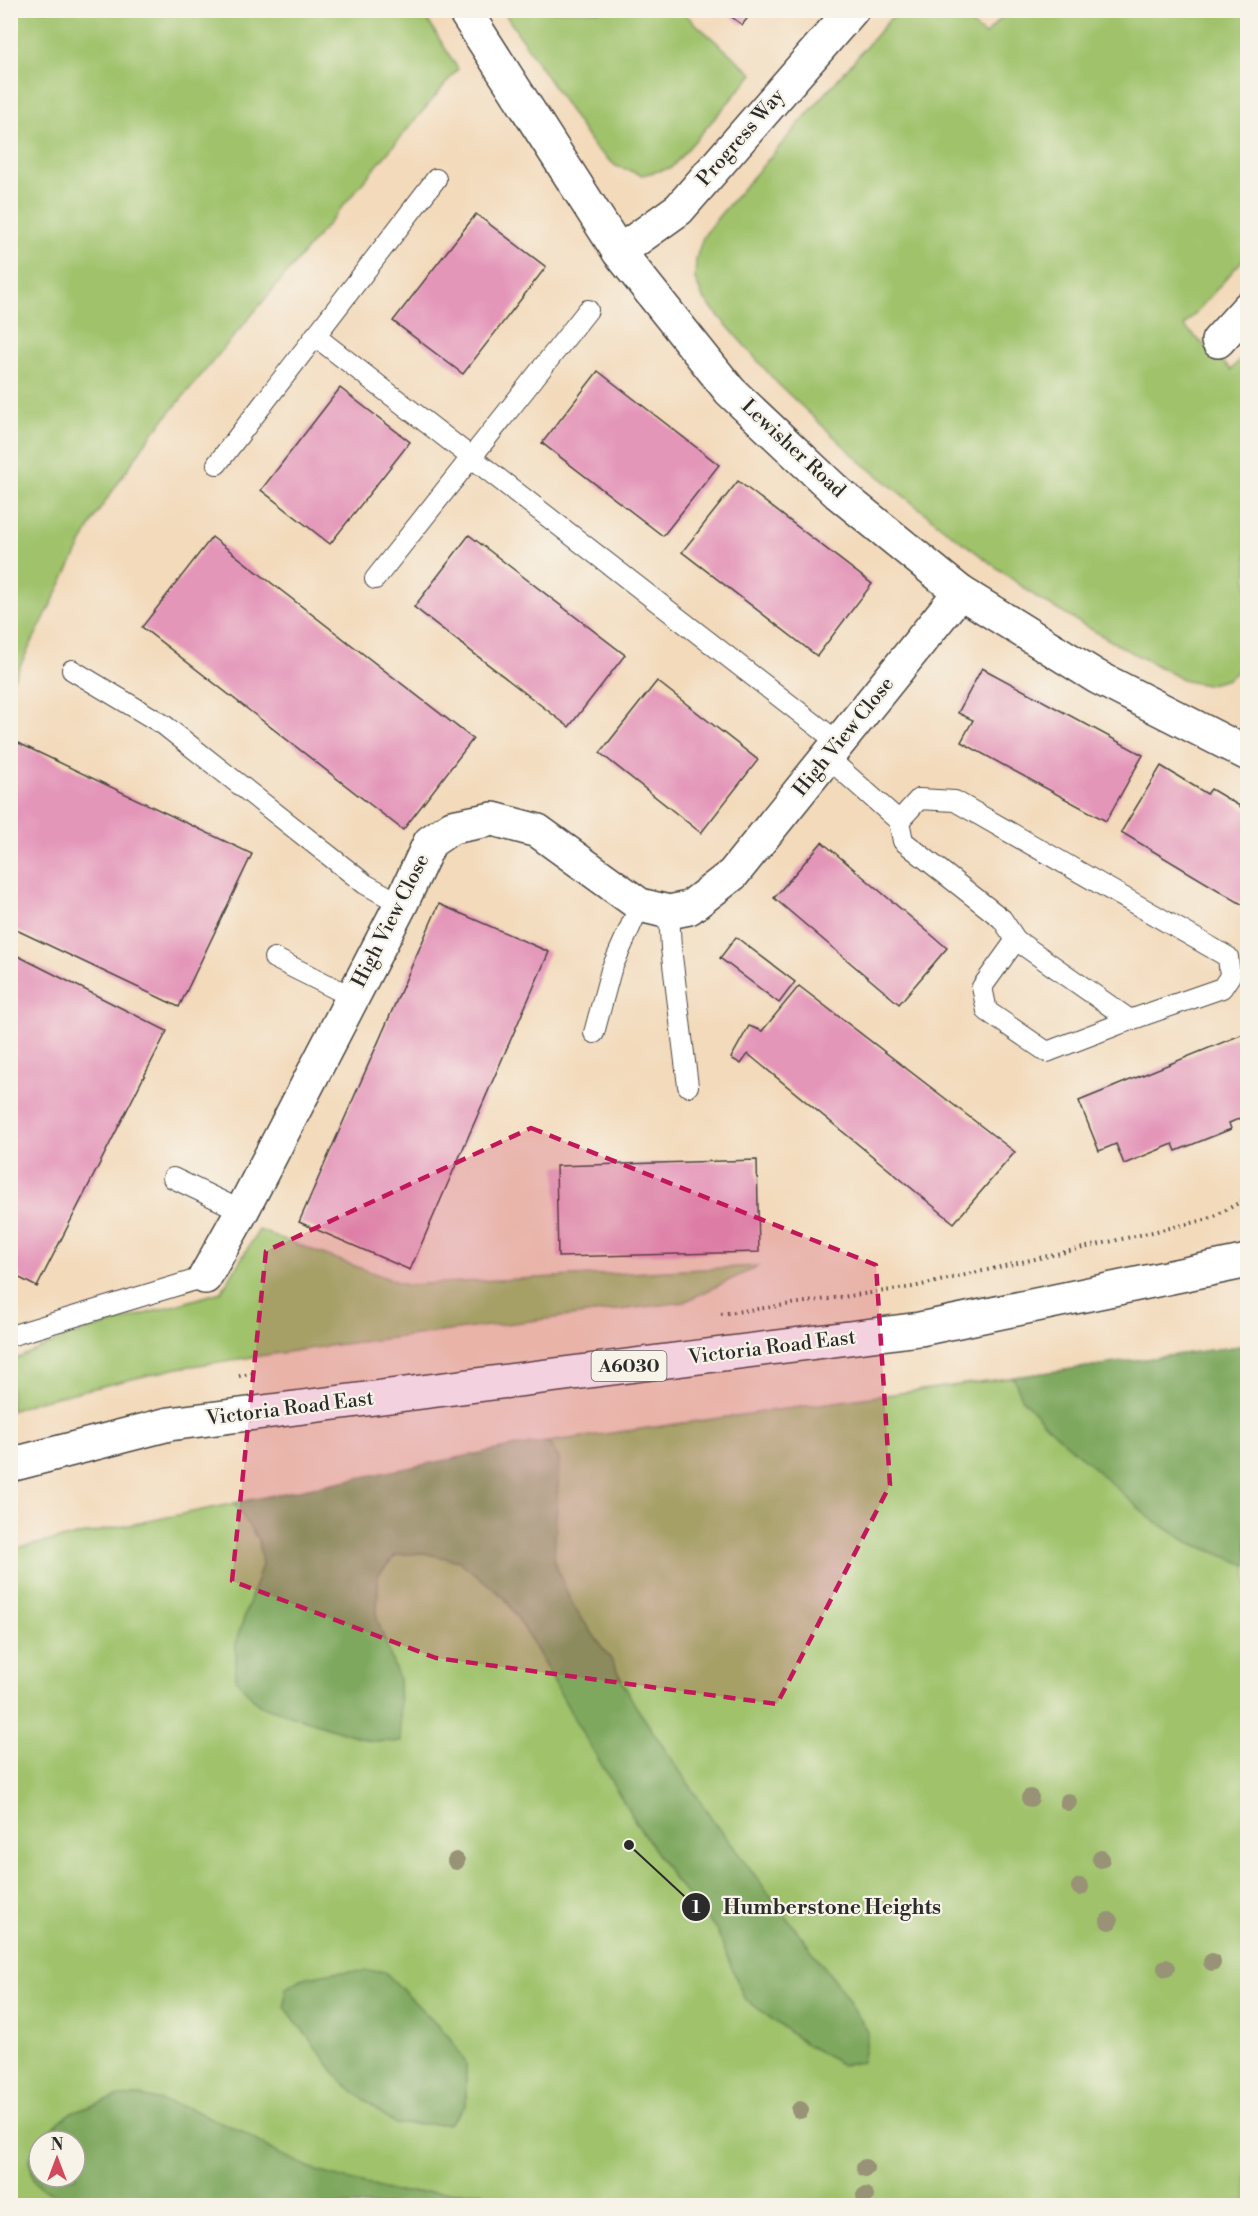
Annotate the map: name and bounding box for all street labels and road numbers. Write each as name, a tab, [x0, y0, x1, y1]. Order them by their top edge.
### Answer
street label: Progress Way	[692, 84, 790, 192]
street label: Lewisher Road	[736, 394, 851, 504]
street label: High View Close	[788, 672, 900, 802]
street label: High View Close	[347, 850, 435, 992]
street label: Victoria Road East	[686, 1325, 857, 1371]
road number: A6030	[592, 1351, 666, 1381]
street label: Victoria Road East	[204, 1386, 375, 1432]

